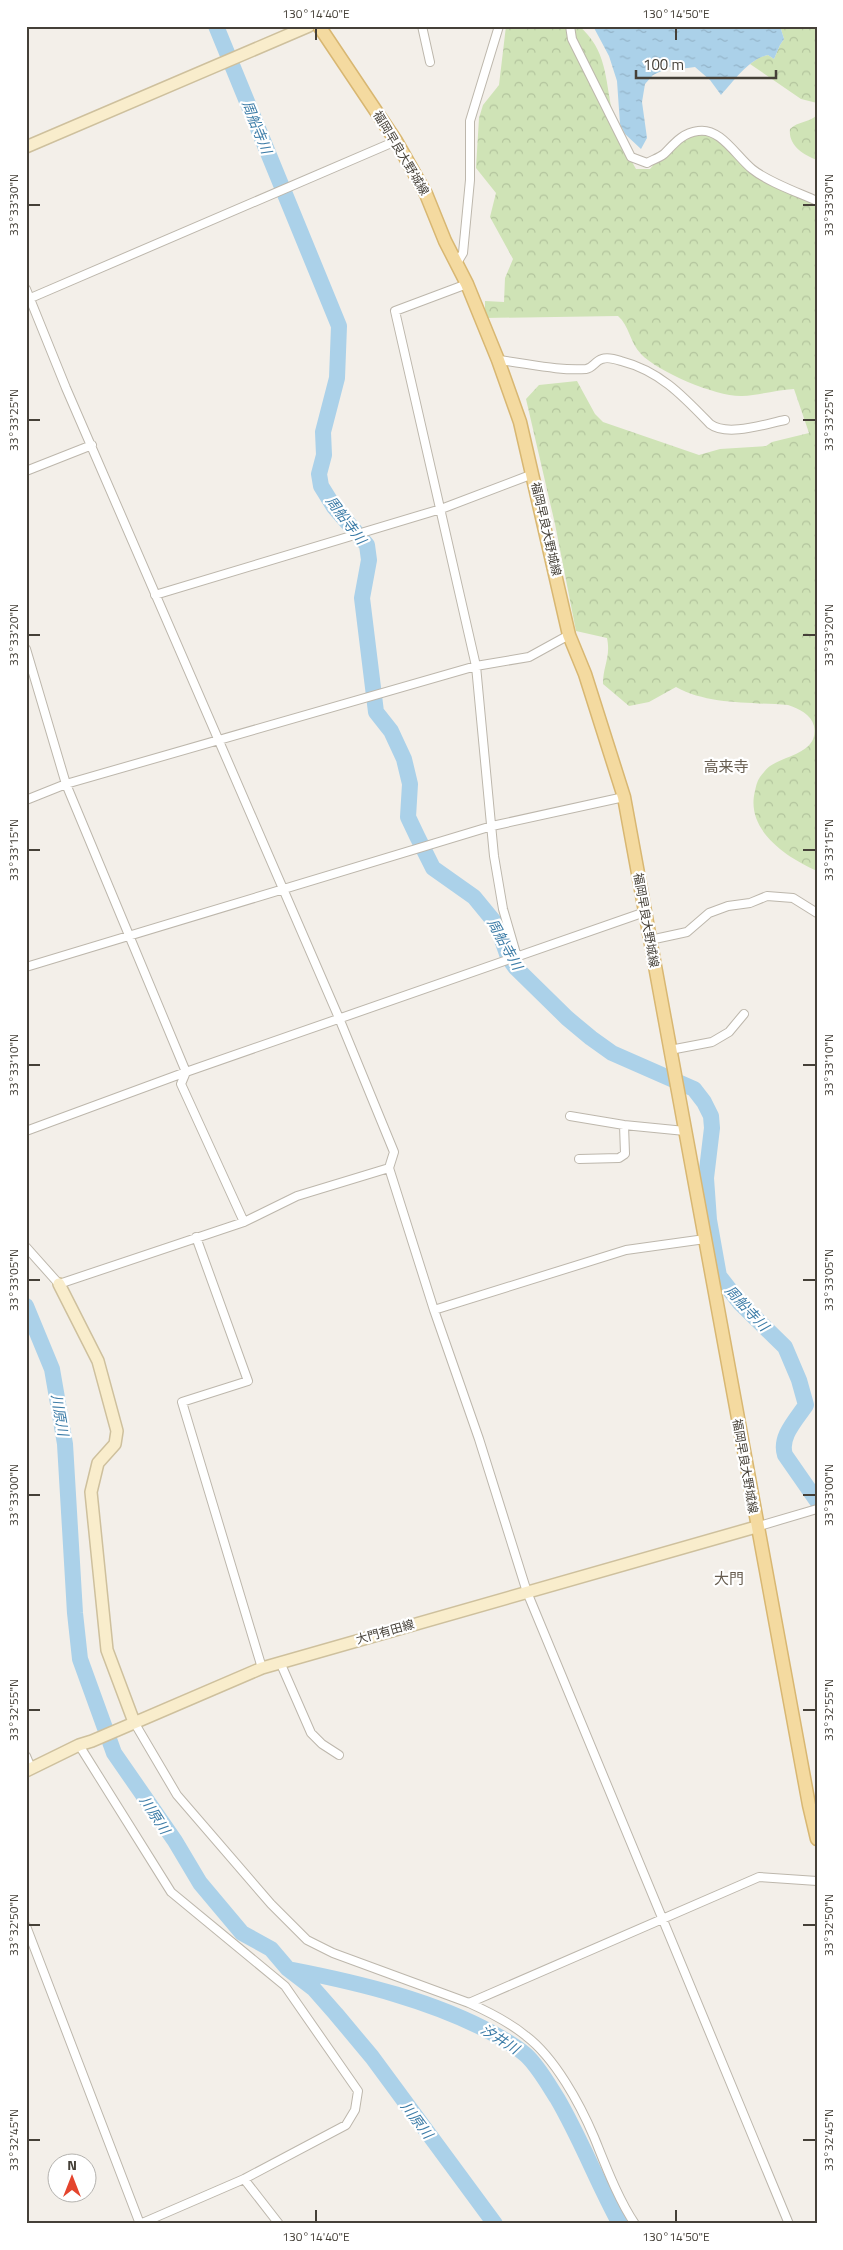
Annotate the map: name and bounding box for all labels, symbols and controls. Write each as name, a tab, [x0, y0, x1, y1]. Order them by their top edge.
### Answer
text: 130°14'40"E	[282, 4, 350, 23]
text: 130°14'50"E	[642, 4, 710, 23]
scale bar	[636, 48, 776, 80]
text: 100 m	[643, 53, 684, 76]
water label: 周船寺川	[237, 97, 278, 159]
street label: 福岡早良大野城線	[369, 107, 434, 199]
text: 33°33'30"N	[4, 174, 23, 236]
text: 33°33'30"N	[819, 174, 838, 236]
text: 33°33'25"N	[4, 389, 23, 451]
text: 33°33'25"N	[819, 389, 838, 451]
street label: 福岡早良大野城線	[526, 480, 567, 578]
water label: 周船寺川	[321, 491, 373, 550]
text: 33°33'20"N	[4, 604, 23, 666]
text: 33°33'20"N	[819, 604, 838, 666]
district label: 高来寺	[703, 755, 749, 778]
text: 33°33'15"N	[4, 819, 23, 881]
text: 33°33'15"N	[819, 819, 838, 881]
street label: 福岡早良大野城線	[629, 871, 664, 969]
water label: 周船寺川	[483, 914, 529, 975]
text: 33°33'10"N	[4, 1034, 23, 1096]
text: 33°33'10"N	[819, 1034, 838, 1096]
text: 33°33'05"N	[4, 1249, 23, 1311]
text: 33°33'05"N	[819, 1249, 838, 1311]
water label: 周船寺川	[721, 1280, 776, 1337]
water label: 川原川	[47, 1392, 75, 1439]
street label: 福岡早良大野城線	[728, 1417, 763, 1515]
text: 33°33'00"N	[4, 1464, 23, 1526]
text: 33°33'00"N	[819, 1464, 838, 1526]
district label: 大門	[714, 1567, 744, 1590]
street label: 大門有田線	[353, 1614, 416, 1649]
text: 33°32'55"N	[4, 1679, 23, 1741]
text: 33°32'55"N	[819, 1679, 838, 1741]
water label: 川原川	[135, 1791, 177, 1840]
text: 33°32'50"N	[4, 1894, 23, 1956]
text: 33°32'50"N	[819, 1894, 838, 1956]
water label: 汐井川	[477, 2019, 525, 2060]
water label: 川原川	[396, 2097, 440, 2144]
text: 33°32'45"N	[4, 2109, 23, 2171]
text: 33°32'45"N	[819, 2109, 838, 2171]
north arrow	[48, 2152, 98, 2202]
text: N	[67, 2154, 77, 2175]
text: 130°14'40"E	[282, 2227, 350, 2246]
text: 130°14'50"E	[642, 2227, 710, 2246]

